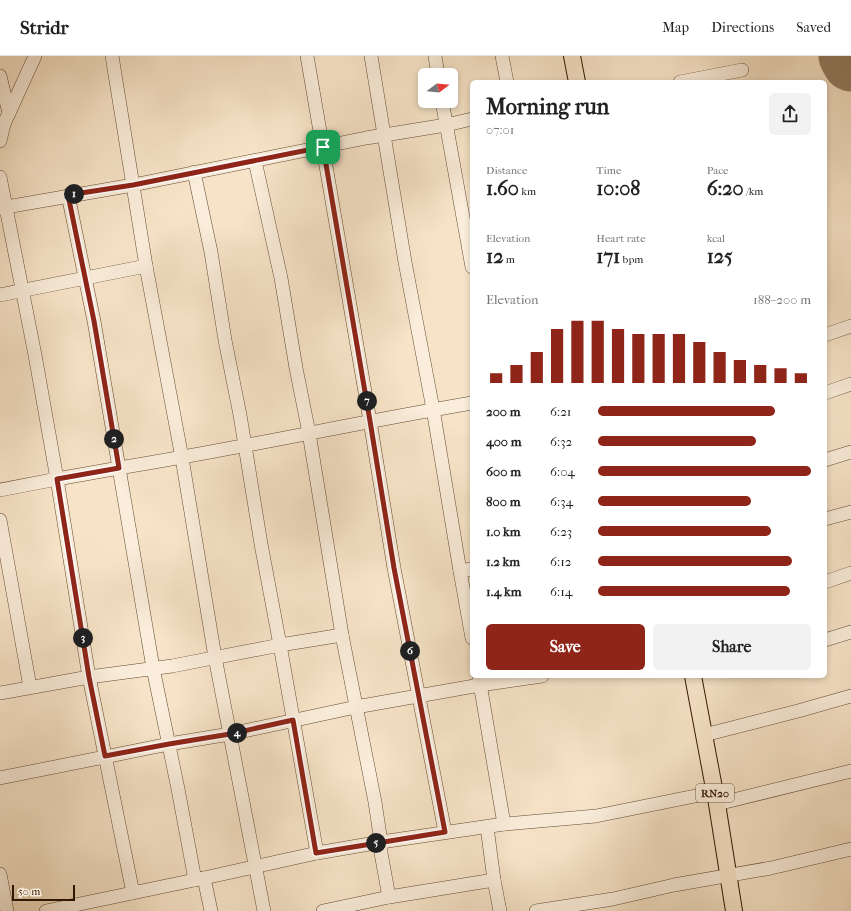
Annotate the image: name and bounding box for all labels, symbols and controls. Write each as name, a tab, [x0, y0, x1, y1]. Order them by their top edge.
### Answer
text: Stridr	[20, 17, 69, 39]
text: Map	[662, 19, 689, 36]
text: Directions	[711, 19, 774, 36]
text: Saved	[796, 19, 831, 36]
north arrow	[418, 68, 458, 108]
map controls	[418, 68, 458, 108]
button: share	[769, 93, 811, 135]
text: Morning run	[486, 94, 609, 120]
text: 07:01	[486, 122, 514, 137]
pin	[306, 130, 340, 164]
icon: arrive	[312, 136, 334, 158]
text: Distance	[486, 164, 527, 177]
text: Time	[596, 164, 621, 177]
text: Pace	[707, 164, 729, 177]
text: 1.60	[486, 177, 519, 200]
text: 10:08	[596, 177, 640, 200]
text: 6:20	[707, 177, 744, 200]
pin: 1	[64, 184, 84, 204]
text: km	[519, 185, 536, 198]
text: /km	[744, 185, 764, 198]
text: 1	[72, 187, 76, 200]
text: Elevation	[486, 232, 530, 245]
text: Heart rate	[596, 232, 646, 245]
text: kcal	[707, 232, 725, 245]
text: 12	[486, 245, 503, 268]
text: 171	[596, 245, 620, 268]
text: 125	[707, 245, 733, 268]
text: m	[503, 253, 515, 266]
text: bpm	[620, 253, 643, 266]
text: Elevation	[486, 292, 539, 307]
text: 188–200 m	[753, 292, 811, 307]
pin: 7	[357, 391, 377, 411]
text: 7	[364, 394, 370, 407]
text: 200 m	[486, 404, 521, 419]
text: 6:21	[550, 404, 572, 419]
pin: 2	[104, 429, 124, 449]
text: 2	[111, 432, 117, 445]
text: 400 m	[486, 434, 522, 449]
text: 6:32	[550, 434, 572, 449]
text: 600 m	[486, 464, 521, 479]
text: 6:04	[550, 464, 575, 479]
text: 800 m	[486, 494, 520, 509]
text: 6:34	[550, 494, 573, 509]
text: 1.0 km	[486, 524, 521, 539]
text: 6:23	[550, 524, 572, 539]
text: 1.2 km	[486, 554, 520, 569]
text: 6:12	[550, 554, 572, 569]
text: 1.4 km	[486, 584, 521, 599]
text: 6:14	[550, 584, 573, 599]
button: Save	[486, 624, 645, 670]
button: Share	[653, 624, 811, 670]
pin: 3	[73, 628, 93, 648]
text: 3	[81, 631, 85, 644]
pin: 6	[400, 641, 420, 661]
text: 6	[407, 644, 413, 657]
pin: 4	[227, 723, 247, 743]
text: 4	[234, 726, 240, 739]
road number: RN20	[696, 784, 734, 802]
pin: 5	[366, 833, 386, 853]
text: 5	[374, 836, 378, 849]
scale bar	[12, 883, 75, 902]
text: 50 m	[18, 885, 40, 898]

